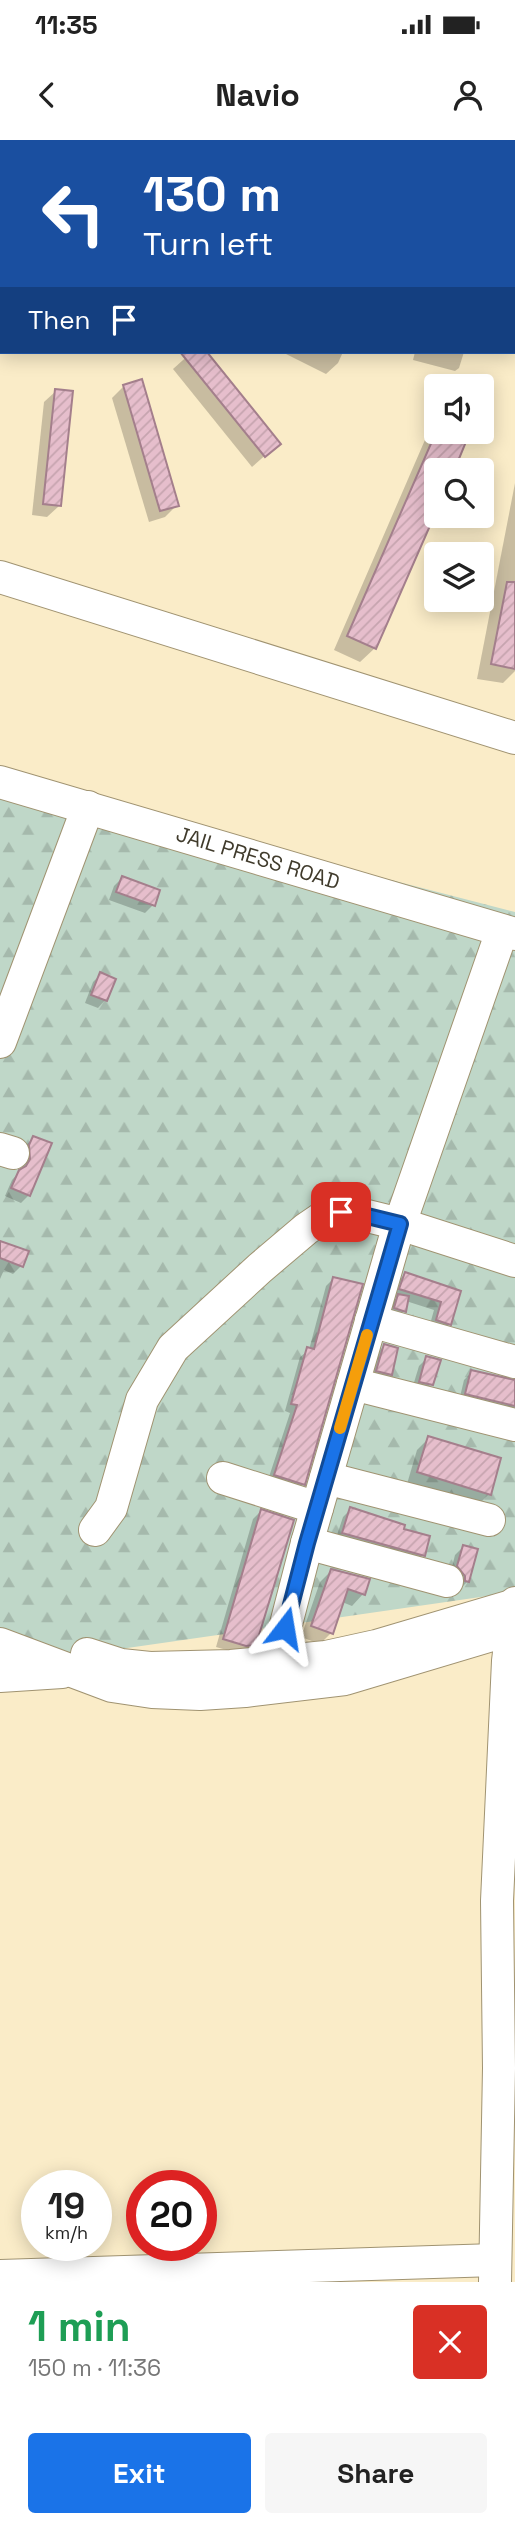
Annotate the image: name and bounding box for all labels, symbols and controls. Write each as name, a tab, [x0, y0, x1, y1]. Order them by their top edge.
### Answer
text: 11:35	[35, 8, 98, 42]
text: Navio	[215, 75, 300, 115]
icon: back	[28, 76, 66, 114]
icon: person	[449, 76, 487, 114]
text: 130 m	[143, 163, 281, 225]
icon: left	[28, 168, 119, 259]
text: Turn left	[143, 224, 273, 264]
icon: arrive	[105, 301, 143, 339]
text: Then	[28, 303, 91, 337]
map controls	[424, 374, 494, 612]
button: sound	[424, 374, 494, 444]
button: search	[424, 458, 494, 528]
button: layers	[424, 542, 494, 612]
street label: JAIL PRESS ROAD	[173, 820, 343, 895]
pin	[311, 1182, 371, 1242]
icon: arrive	[322, 1193, 360, 1231]
position arrow	[248, 1591, 322, 1665]
speed limit sign: 20	[126, 2170, 217, 2261]
text: 19	[48, 2184, 85, 2228]
text: km/h	[45, 2221, 88, 2244]
text: 1 min	[28, 2300, 131, 2353]
button: close	[413, 2305, 487, 2379]
text: 150 m · 11:36	[28, 2353, 161, 2383]
button: Exit	[28, 2433, 251, 2513]
button: Share	[265, 2433, 487, 2513]

